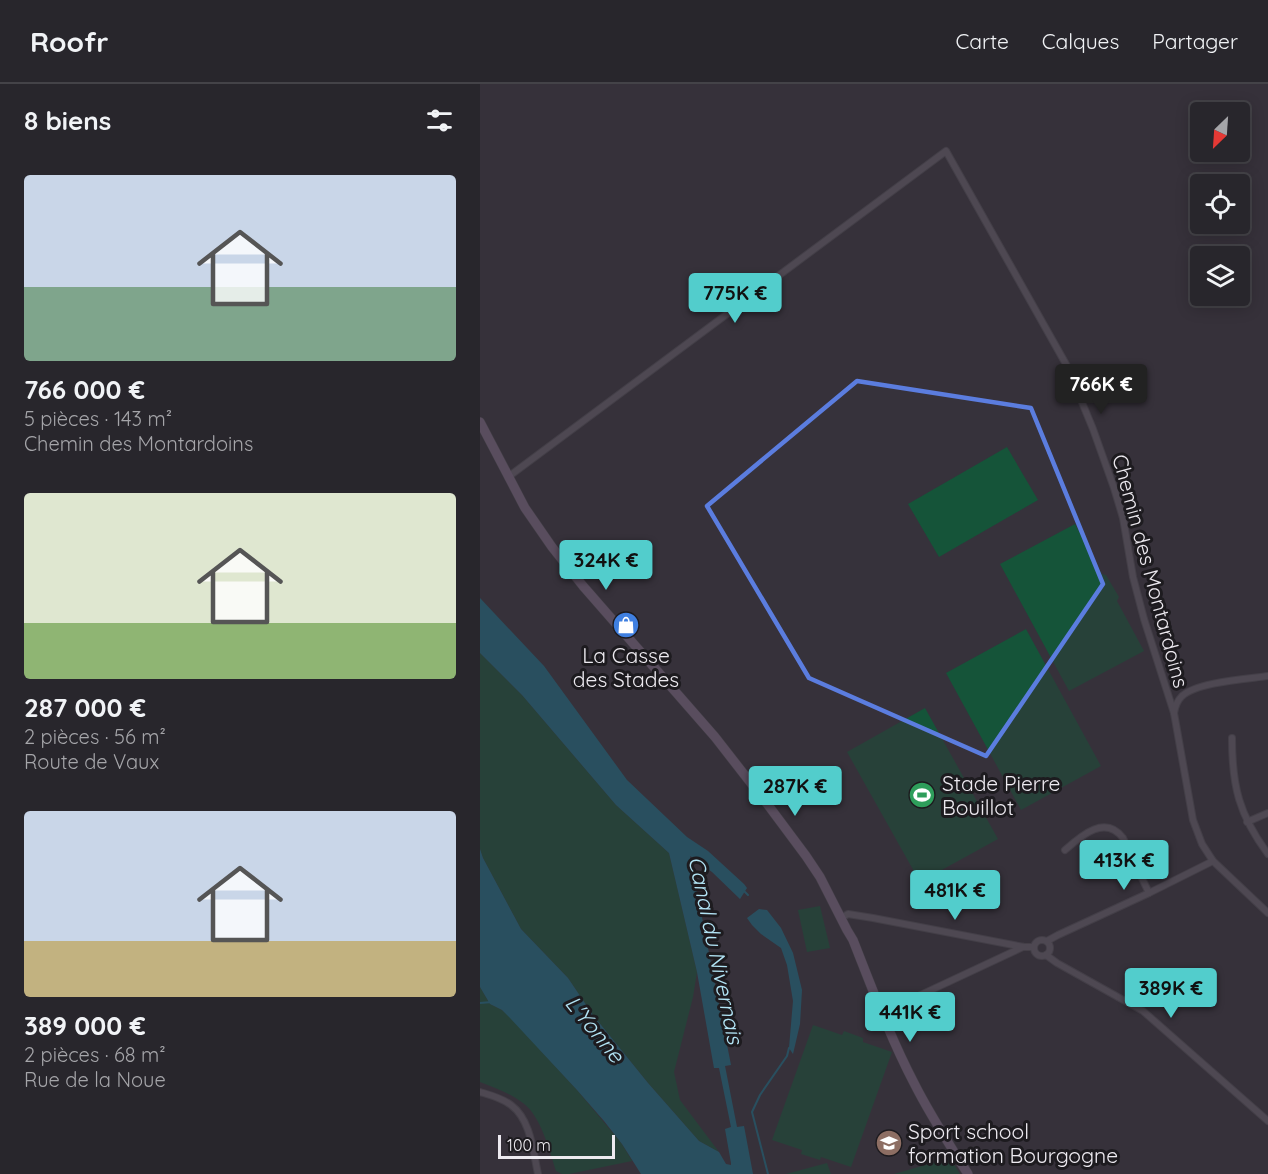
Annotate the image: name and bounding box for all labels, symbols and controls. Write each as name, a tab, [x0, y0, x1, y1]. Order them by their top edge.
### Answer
text: Roofr	[30, 24, 108, 59]
text: Carte	[955, 28, 1009, 54]
text: Calques	[1042, 28, 1119, 54]
text: Partager	[1152, 28, 1238, 54]
north arrow	[1190, 102, 1250, 162]
map controls	[1190, 102, 1250, 306]
text: 8 biens	[24, 104, 111, 137]
icon: filters	[423, 104, 456, 137]
button: locate	[1190, 174, 1250, 234]
icon: home	[186, 214, 294, 322]
button: layers	[1190, 246, 1250, 306]
pin: 775K €	[686, 273, 784, 324]
text: 775K €	[703, 280, 767, 305]
pin: 766K €	[1052, 364, 1150, 415]
text: 766K €	[1069, 371, 1133, 396]
text: 766 000 €	[24, 373, 145, 406]
text: 5 pièces · 143 m²	[24, 406, 172, 431]
text: Chemin des Montardoins	[24, 431, 253, 456]
street label: Chemin des Montardoins	[1107, 451, 1195, 691]
icon: home	[186, 532, 294, 640]
pin: 324K €	[557, 540, 655, 591]
text: 324K €	[573, 547, 639, 572]
shop icon: La Casse des Stades	[611, 610, 641, 640]
place label: La Casse des Stades	[573, 642, 679, 692]
text: 287 000 €	[24, 691, 146, 724]
text: 2 pièces · 56 m²	[24, 724, 166, 749]
text: Route de Vaux	[24, 749, 159, 774]
pin: 287K €	[746, 766, 844, 817]
place label: Stade Pierre Bouillot	[942, 770, 1060, 820]
text: 287K €	[763, 773, 827, 798]
sports icon: Stade Pierre Bouillot	[907, 780, 937, 810]
pin: 413K €	[1075, 840, 1173, 891]
text: 413K €	[1094, 847, 1154, 872]
icon: home	[186, 850, 294, 958]
water label: Canal du Nivernais	[682, 854, 750, 1048]
pin: 481K €	[906, 870, 1004, 921]
text: 481K €	[924, 877, 986, 902]
pin: 389K €	[1122, 968, 1220, 1019]
text: 389K €	[1139, 975, 1203, 1000]
water label: L'Yonne	[559, 990, 632, 1070]
pin: 441K €	[861, 992, 959, 1043]
text: 441K €	[879, 999, 941, 1024]
text: 389 000 €	[24, 1009, 146, 1042]
text: 2 pièces · 68 m²	[24, 1042, 166, 1067]
text: Rue de la Noue	[24, 1067, 166, 1092]
place label: Sport school formation Bourgogne	[908, 1118, 1118, 1168]
school or university icon: Sport school formation Bourgogne	[874, 1128, 904, 1158]
scale bar	[498, 1132, 615, 1160]
text: 100 m	[507, 1135, 551, 1155]

